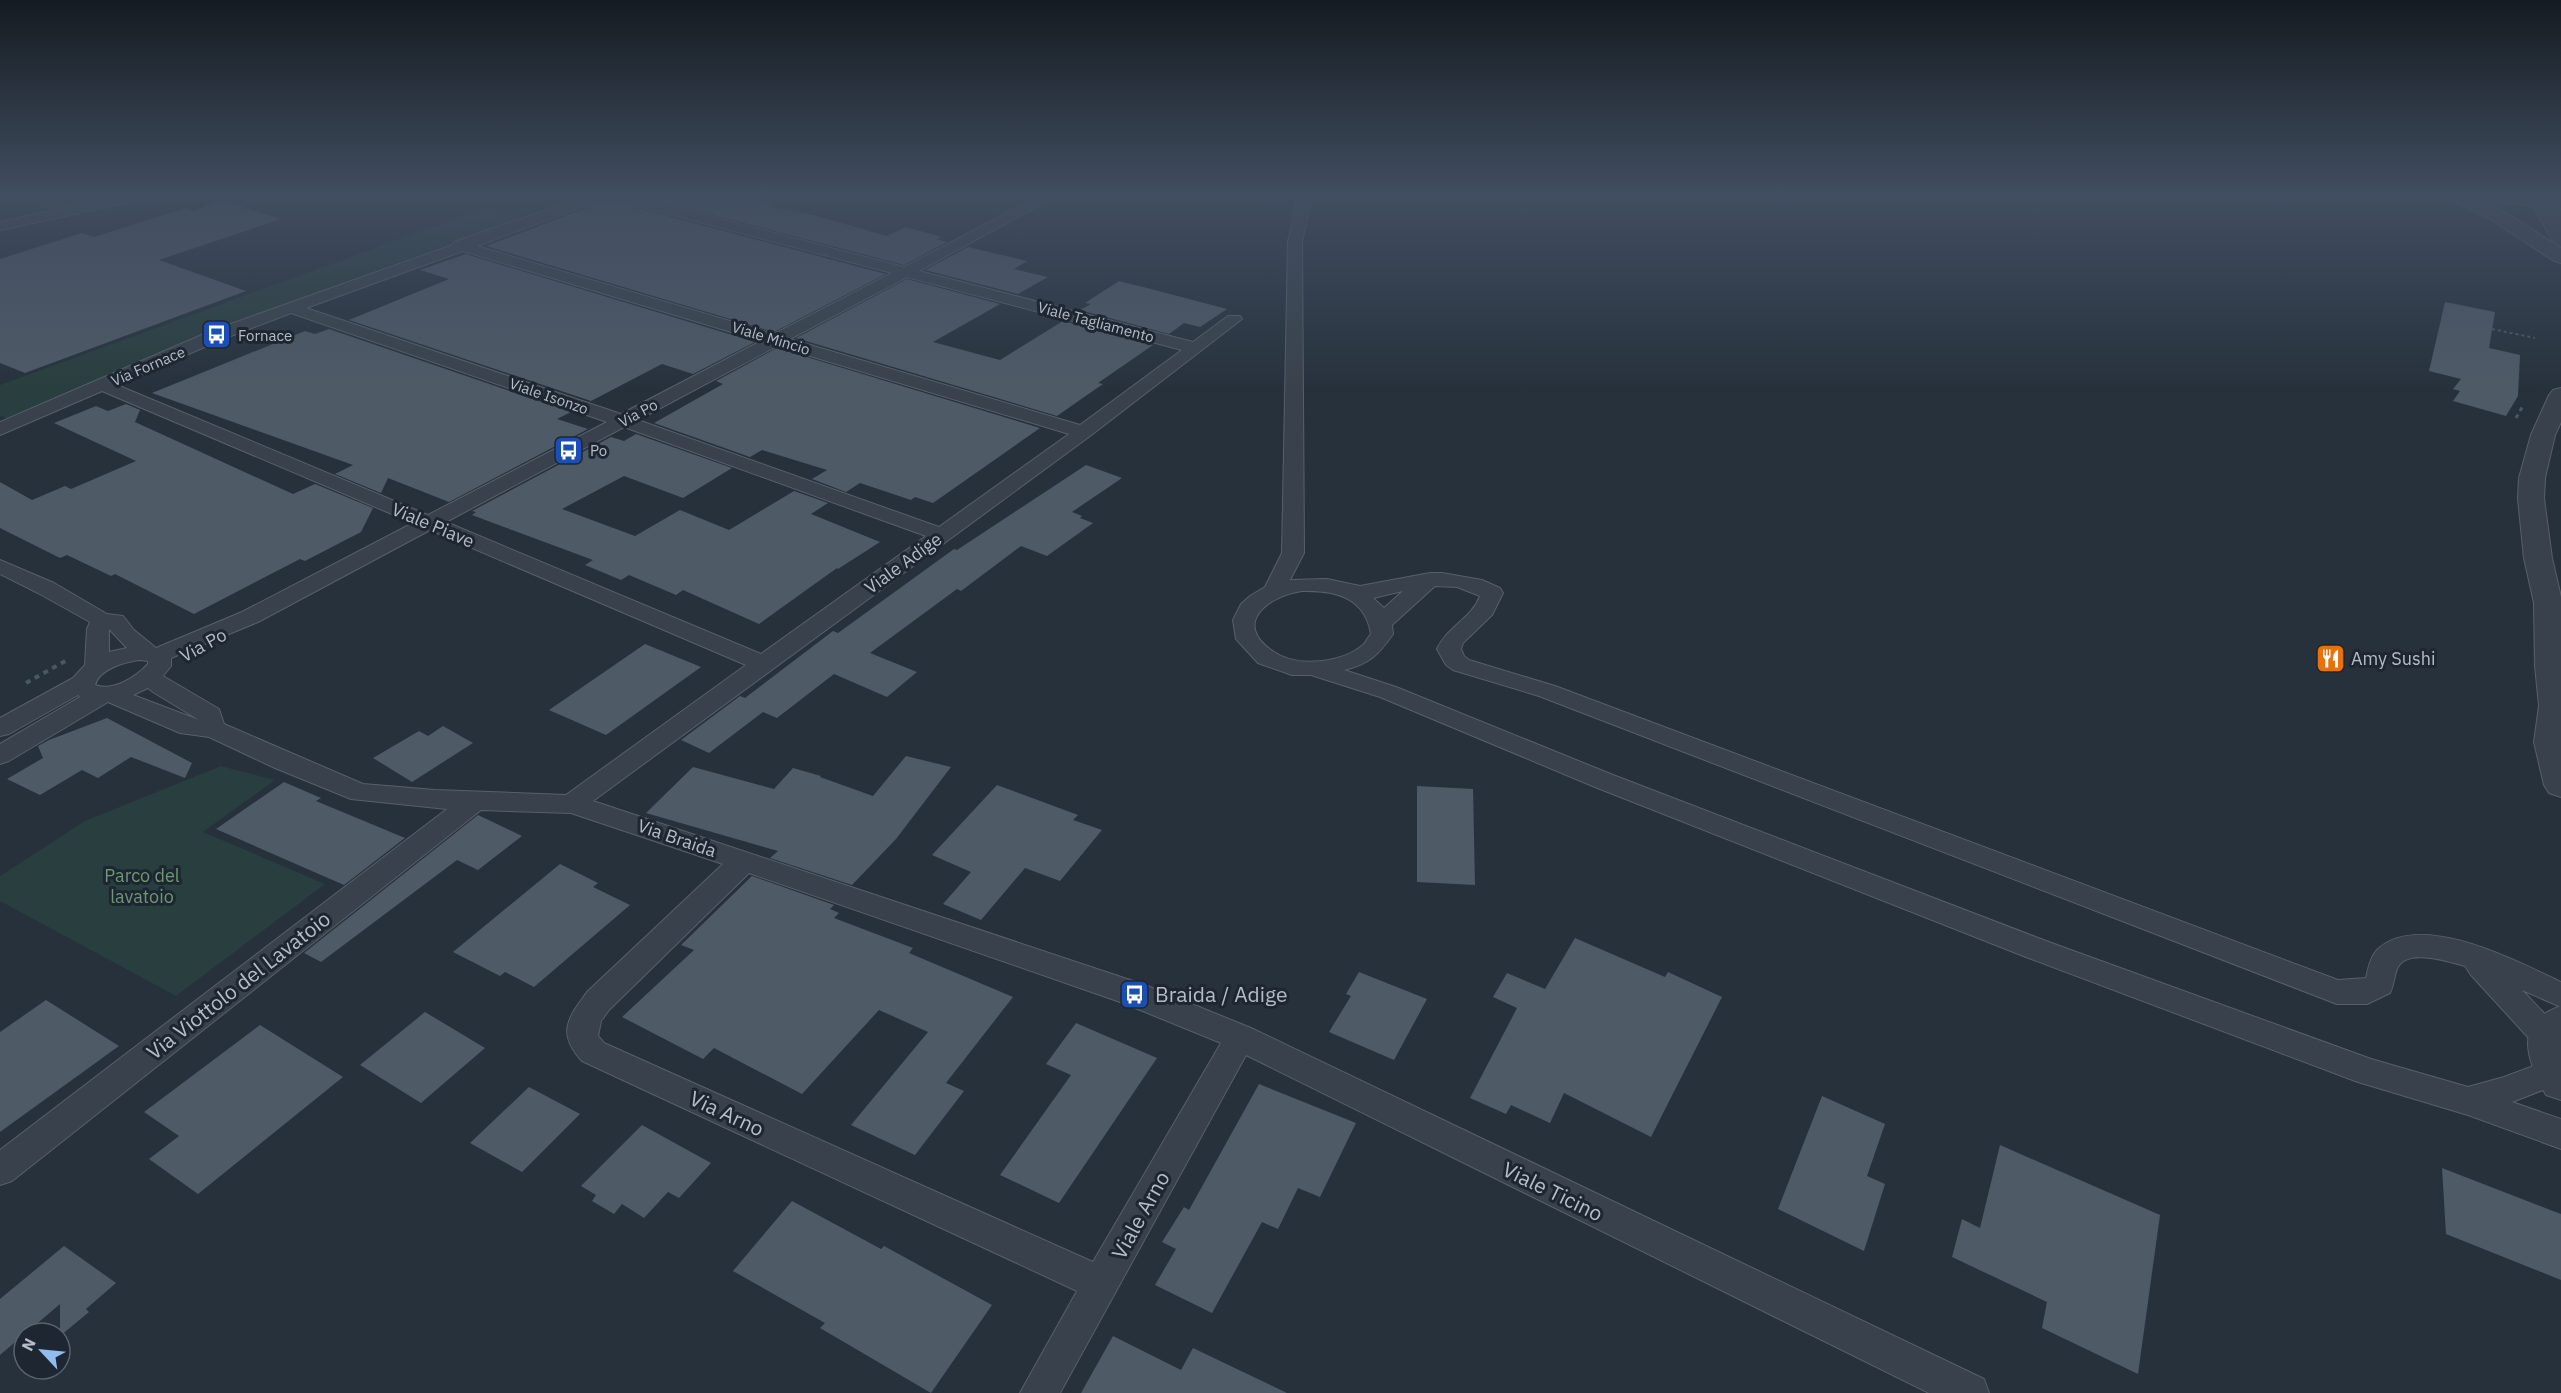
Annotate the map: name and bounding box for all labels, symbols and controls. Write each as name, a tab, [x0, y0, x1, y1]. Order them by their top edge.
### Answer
street label: Viale Tagliamento	[1036, 297, 1156, 347]
street label: Viale Mincio	[730, 317, 812, 359]
bus stop icon: Fornace	[201, 319, 233, 351]
place label: Fornace	[238, 326, 292, 345]
street label: Via Fornace	[108, 342, 188, 390]
street label: Viale Isonzo	[507, 374, 591, 418]
street label: Via Po	[615, 395, 661, 431]
bus stop icon: Po	[553, 434, 585, 466]
place label: Po	[590, 441, 607, 460]
street label: Viale Piave	[388, 497, 478, 553]
street label: Viale Adige	[860, 527, 946, 599]
street label: Via Po	[176, 623, 230, 667]
restaurant icon: Amy Sushi	[2314, 642, 2346, 674]
place label: Amy Sushi	[2351, 647, 2436, 670]
street label: Via Braida	[635, 814, 720, 862]
park label: Parco del lavatoio	[104, 864, 180, 908]
street label: Via Viottolo del Lavatoio	[140, 904, 336, 1066]
bus stop icon: Braida / Adige	[1118, 978, 1150, 1010]
place label: Braida / Adige	[1155, 980, 1288, 1008]
street label: Via Arno	[685, 1084, 769, 1142]
street label: Viale Ticino	[1498, 1155, 1608, 1227]
street label: Viale Arno	[1104, 1166, 1176, 1264]
north arrow	[12, 1321, 72, 1381]
text: N	[17, 1335, 40, 1354]

